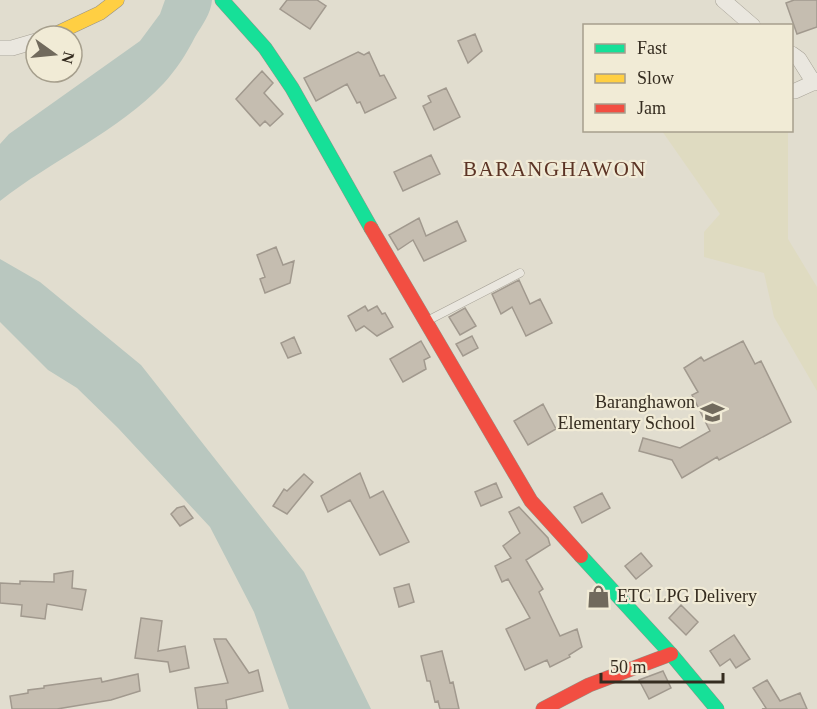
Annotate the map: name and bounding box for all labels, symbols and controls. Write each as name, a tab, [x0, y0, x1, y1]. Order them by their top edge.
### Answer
north arrow	[24, 24, 84, 84]
legend	[583, 24, 793, 132]
text: Fast	[637, 38, 667, 58]
text: N	[58, 50, 78, 66]
text: Slow	[637, 68, 674, 88]
text: Jam	[637, 98, 666, 118]
district label: BARANGHAWON	[463, 157, 647, 181]
place label: Baranghawon Elementary School	[558, 392, 695, 433]
school or university icon: Baranghawon Elementary School	[700, 399, 726, 425]
shop icon: ETC LPG Delivery	[586, 583, 612, 609]
place label: ETC LPG Delivery	[617, 586, 757, 606]
scale bar	[601, 646, 722, 684]
text: 50 m	[610, 657, 647, 677]

